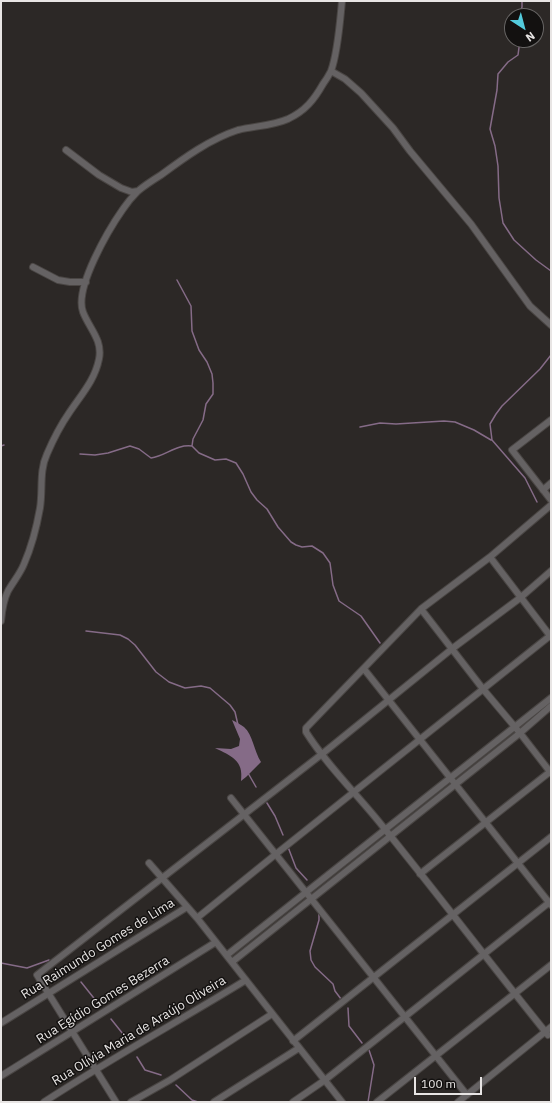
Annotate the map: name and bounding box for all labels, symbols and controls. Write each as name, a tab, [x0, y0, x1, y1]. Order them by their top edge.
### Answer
north arrow	[504, 8, 544, 48]
text: N	[523, 29, 538, 45]
street label: Rua Raimundo Gomes de Lima	[18, 895, 178, 1003]
street label: Rua Egídio Gomes Bezerra	[34, 953, 172, 1047]
street label: Rua Olívia Maria de Araújo Oliveira	[49, 973, 229, 1089]
scale bar	[416, 1069, 484, 1095]
text: 100 m	[421, 1076, 456, 1091]

